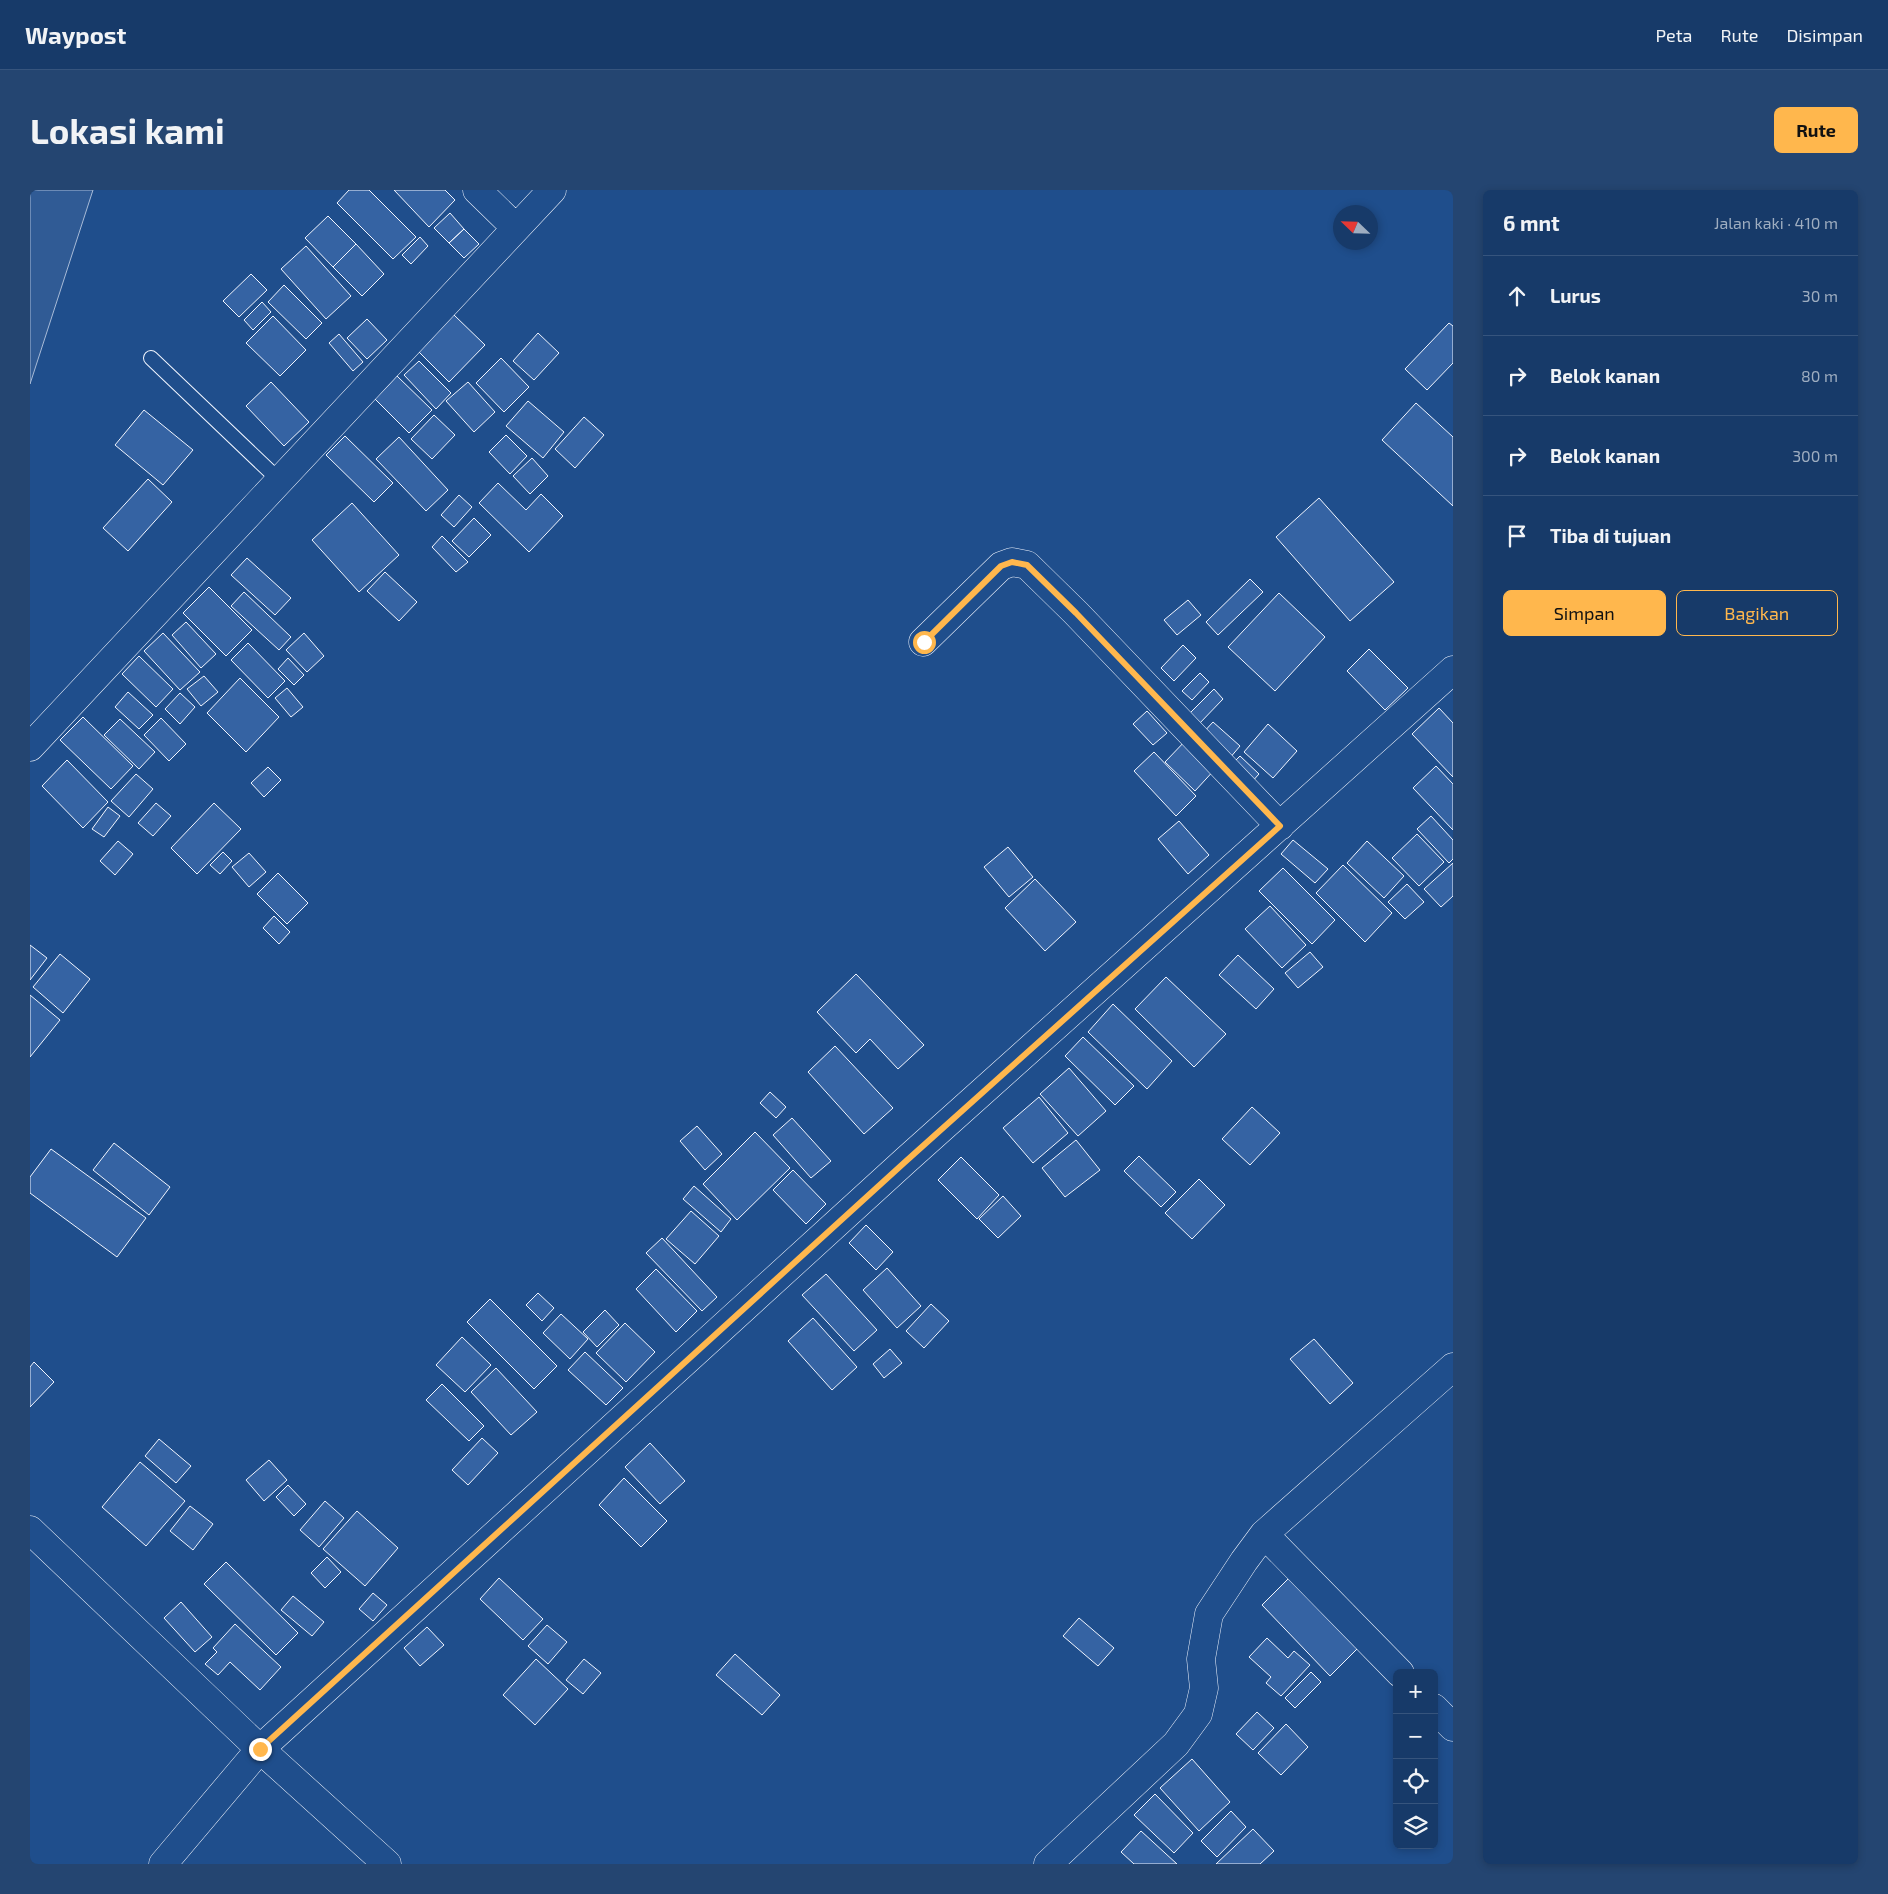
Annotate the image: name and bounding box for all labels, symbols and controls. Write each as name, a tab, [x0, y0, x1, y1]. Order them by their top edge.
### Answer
text: Waypost	[25, 20, 126, 49]
text: Peta	[1656, 24, 1693, 46]
text: Rute	[1721, 24, 1758, 46]
text: Disimpan	[1786, 24, 1863, 46]
button: Rute	[1774, 107, 1858, 153]
text: Lokasi kami	[30, 109, 225, 151]
north arrow	[1333, 205, 1378, 250]
text: 6 mnt	[1503, 210, 1560, 235]
text: Jalan kaki · 410 m	[1714, 213, 1838, 232]
icon: ahead	[1503, 282, 1531, 310]
text: Lurus	[1550, 284, 1601, 307]
text: 30 m	[1802, 286, 1838, 305]
icon: right	[1503, 362, 1531, 390]
text: Belok kanan	[1550, 364, 1660, 387]
text: 80 m	[1801, 366, 1838, 385]
icon: right	[1503, 442, 1531, 470]
text: Belok kanan	[1550, 444, 1660, 467]
text: 300 m	[1792, 446, 1838, 465]
icon: arrive	[1503, 522, 1531, 550]
text: Tiba di tujuan	[1550, 524, 1671, 547]
button: Simpan	[1503, 590, 1666, 636]
button: Bagikan	[1676, 590, 1838, 636]
route start	[913, 631, 936, 654]
map controls	[1393, 1669, 1438, 1849]
button: +	[1393, 1669, 1438, 1714]
button: −	[1393, 1714, 1438, 1759]
route end	[249, 1738, 272, 1761]
button: locate	[1393, 1759, 1438, 1804]
button: layers	[1393, 1804, 1438, 1849]

